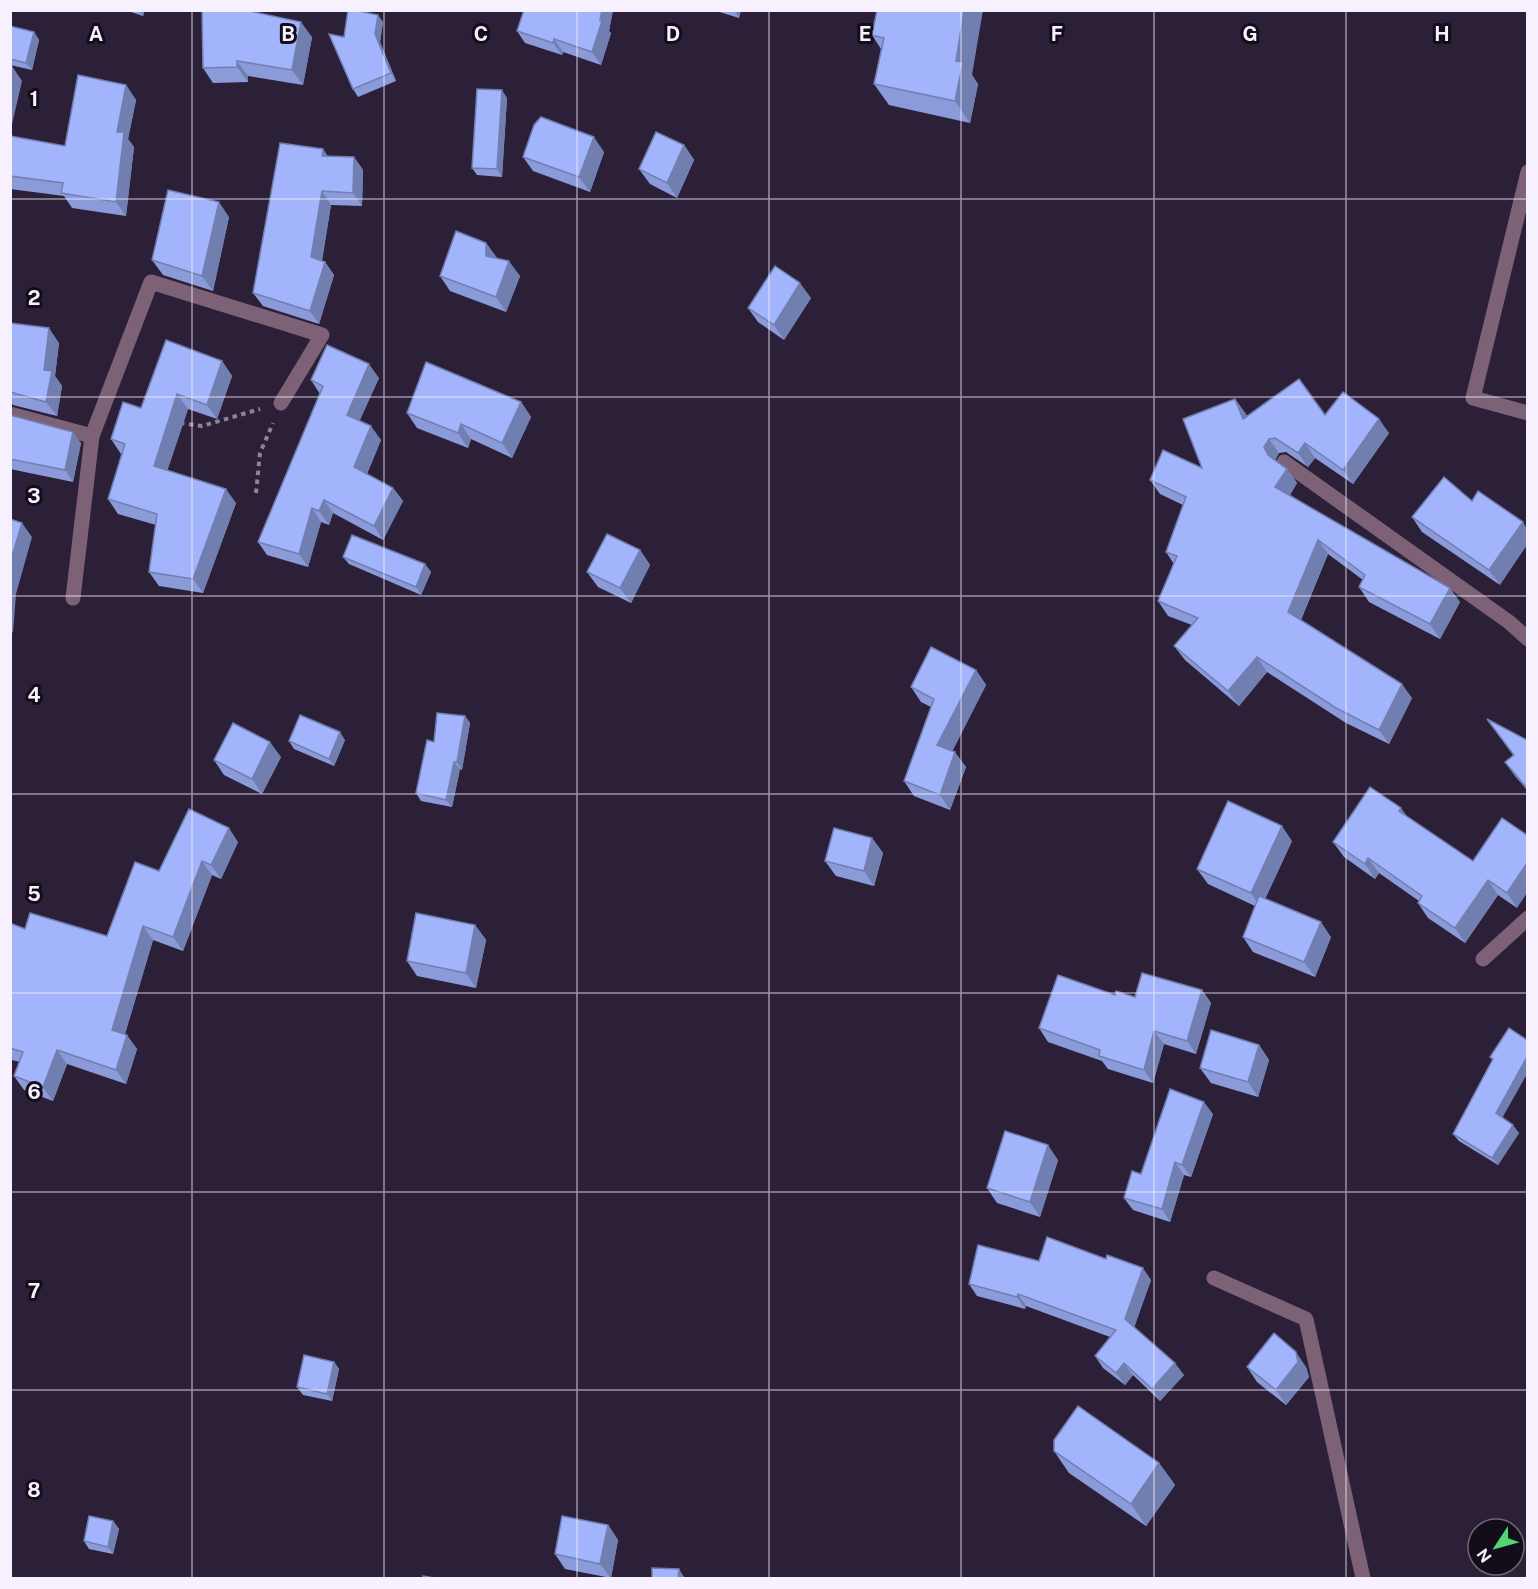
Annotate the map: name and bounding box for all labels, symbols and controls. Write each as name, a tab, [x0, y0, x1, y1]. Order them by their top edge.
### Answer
text: A	[89, 22, 103, 46]
text: B	[281, 22, 295, 46]
text: C	[474, 22, 488, 46]
text: D	[666, 22, 680, 46]
text: E	[859, 22, 871, 46]
text: F	[1051, 22, 1063, 46]
text: G	[1242, 22, 1258, 46]
text: H	[1434, 22, 1450, 46]
text: 1	[30, 87, 38, 111]
text: 2	[28, 286, 40, 310]
text: 3	[27, 484, 41, 508]
text: 4	[27, 683, 41, 707]
text: 5	[27, 882, 41, 906]
text: 6	[27, 1080, 41, 1104]
text: 7	[28, 1279, 40, 1303]
text: 8	[27, 1478, 41, 1502]
north arrow	[1466, 1517, 1526, 1577]
text: N	[1473, 1545, 1496, 1566]

